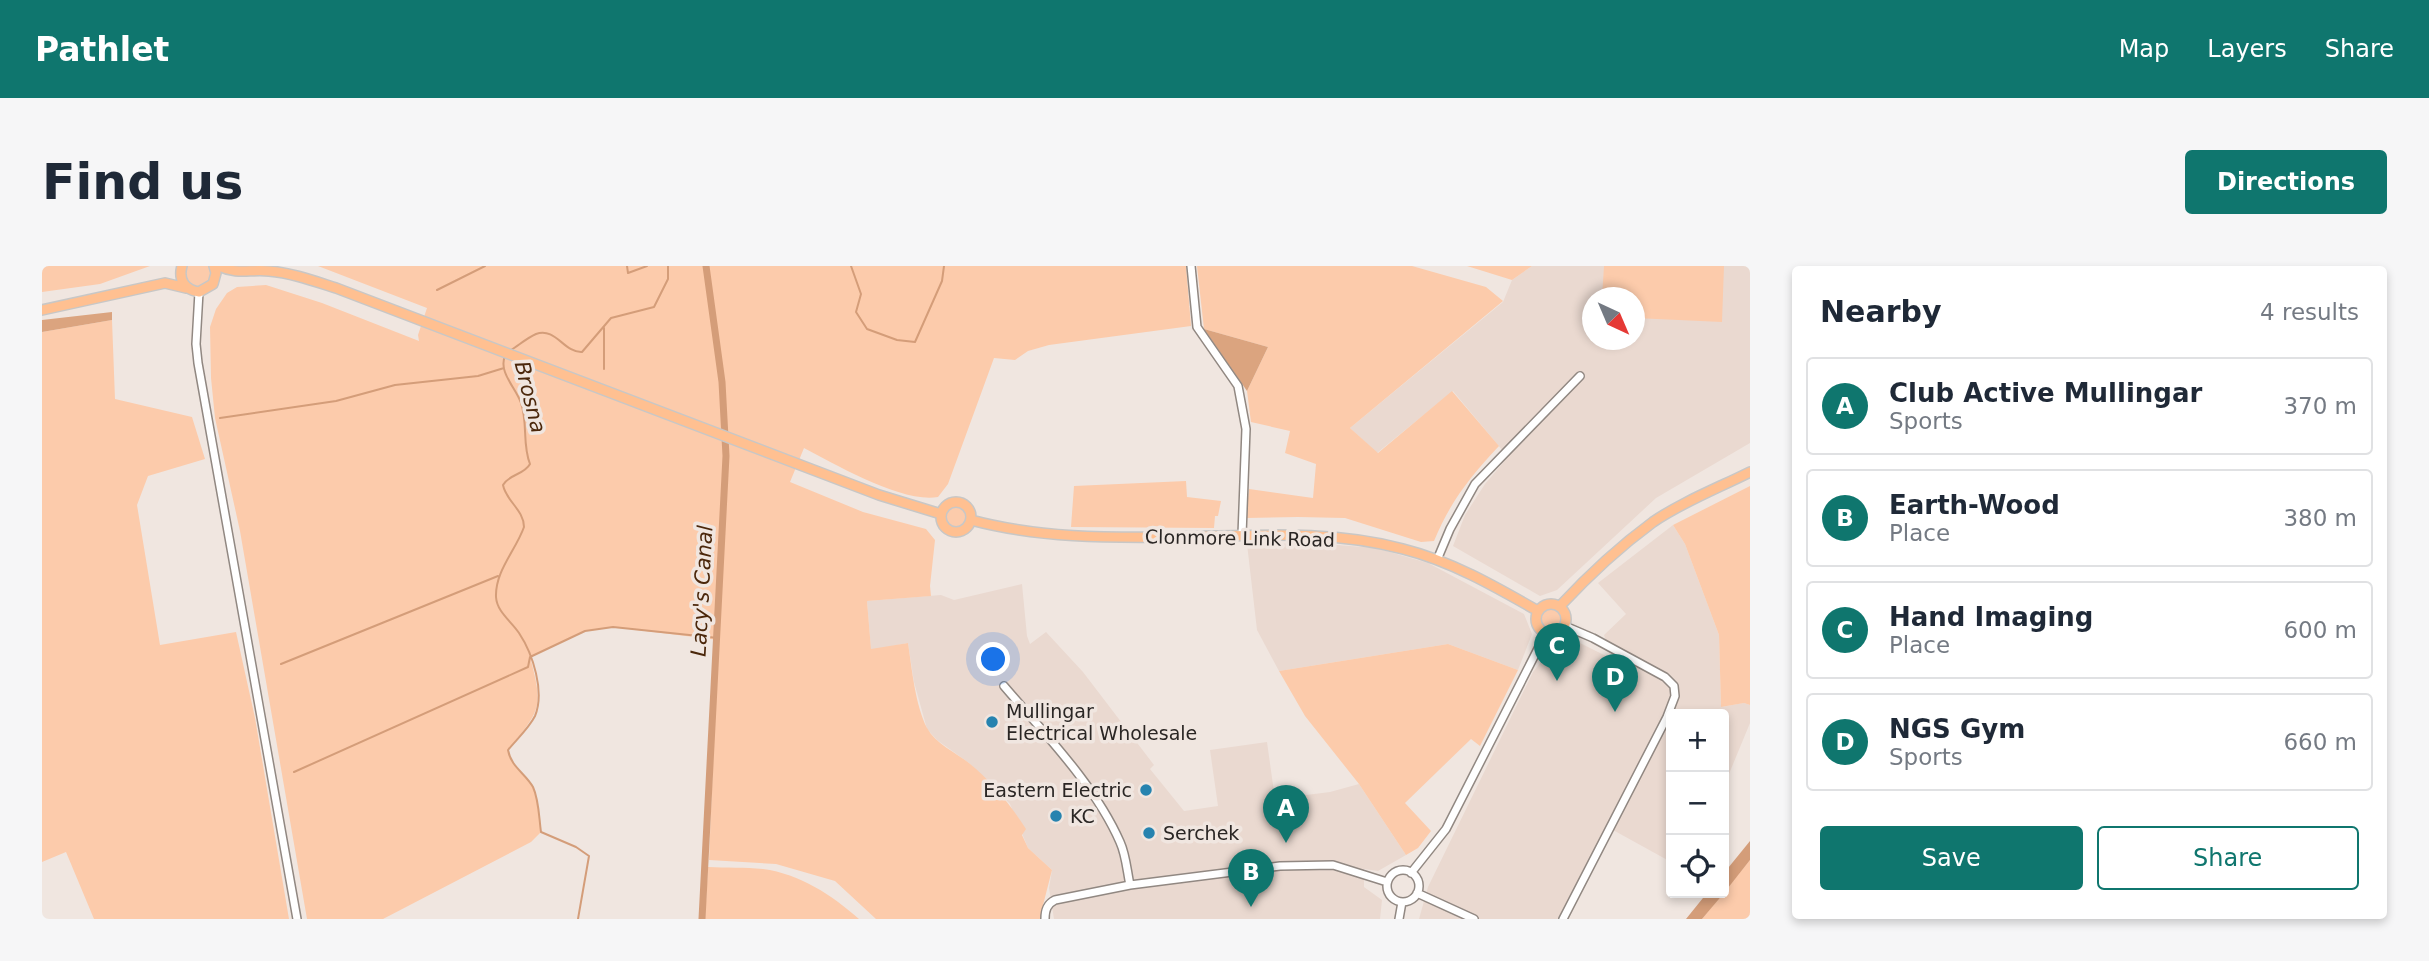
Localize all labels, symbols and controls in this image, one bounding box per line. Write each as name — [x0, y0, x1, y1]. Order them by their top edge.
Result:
text: Pathlet — [35, 30, 169, 69]
text: Map — [2119, 35, 2169, 63]
text: Layers — [2207, 35, 2287, 63]
text: Share — [2325, 35, 2394, 63]
button: Directions — [2185, 150, 2387, 214]
text: Find us — [42, 154, 243, 211]
north arrow — [1582, 287, 1645, 350]
text: Nearby — [1820, 294, 1942, 329]
text: 4 results — [2260, 299, 2359, 325]
water label: Brosna — [510, 359, 550, 435]
text: Club Active Mullingar — [1889, 378, 2202, 408]
text: A — [1836, 393, 1854, 419]
text: 370 m — [2283, 393, 2357, 419]
text: Sports — [1889, 408, 1963, 434]
text: Earth-Wood — [1889, 490, 2060, 520]
text: B — [1836, 505, 1854, 531]
text: 380 m — [2283, 505, 2357, 531]
text: Place — [1889, 520, 1950, 546]
water label: Lacy's Canal — [687, 525, 717, 657]
street label: Clonmore Link Road — [1145, 525, 1335, 551]
text: Hand Imaging — [1889, 602, 2093, 632]
text: C — [1837, 617, 1853, 643]
text: 600 m — [2283, 617, 2357, 643]
pin: C — [1534, 623, 1580, 681]
text: Place — [1889, 632, 1950, 658]
your location — [976, 642, 1010, 676]
pin: D — [1592, 654, 1638, 712]
place label: Mullingar Electrical Wholesale — [1006, 700, 1197, 744]
map controls — [1666, 709, 1729, 898]
button: + — [1666, 709, 1729, 772]
marker: Mullingar Electrical Wholesale — [984, 714, 1000, 730]
text: NGS Gym — [1889, 714, 2025, 744]
text: D — [1835, 729, 1855, 755]
text: 660 m — [2283, 729, 2357, 755]
text: Sports — [1889, 744, 1963, 770]
button: − — [1666, 772, 1729, 835]
place label: Eastern Electric — [983, 779, 1132, 801]
marker: Eastern Electric — [1138, 782, 1154, 798]
pin: A — [1263, 785, 1309, 843]
place label: KC — [1070, 805, 1095, 827]
marker: KC — [1048, 808, 1064, 824]
place label: Serchek — [1163, 822, 1239, 844]
marker: Serchek — [1141, 825, 1157, 841]
button: Save — [1820, 826, 2083, 890]
button: Share — [2097, 826, 2359, 890]
button: locate — [1666, 835, 1729, 898]
pin: B — [1228, 849, 1274, 907]

